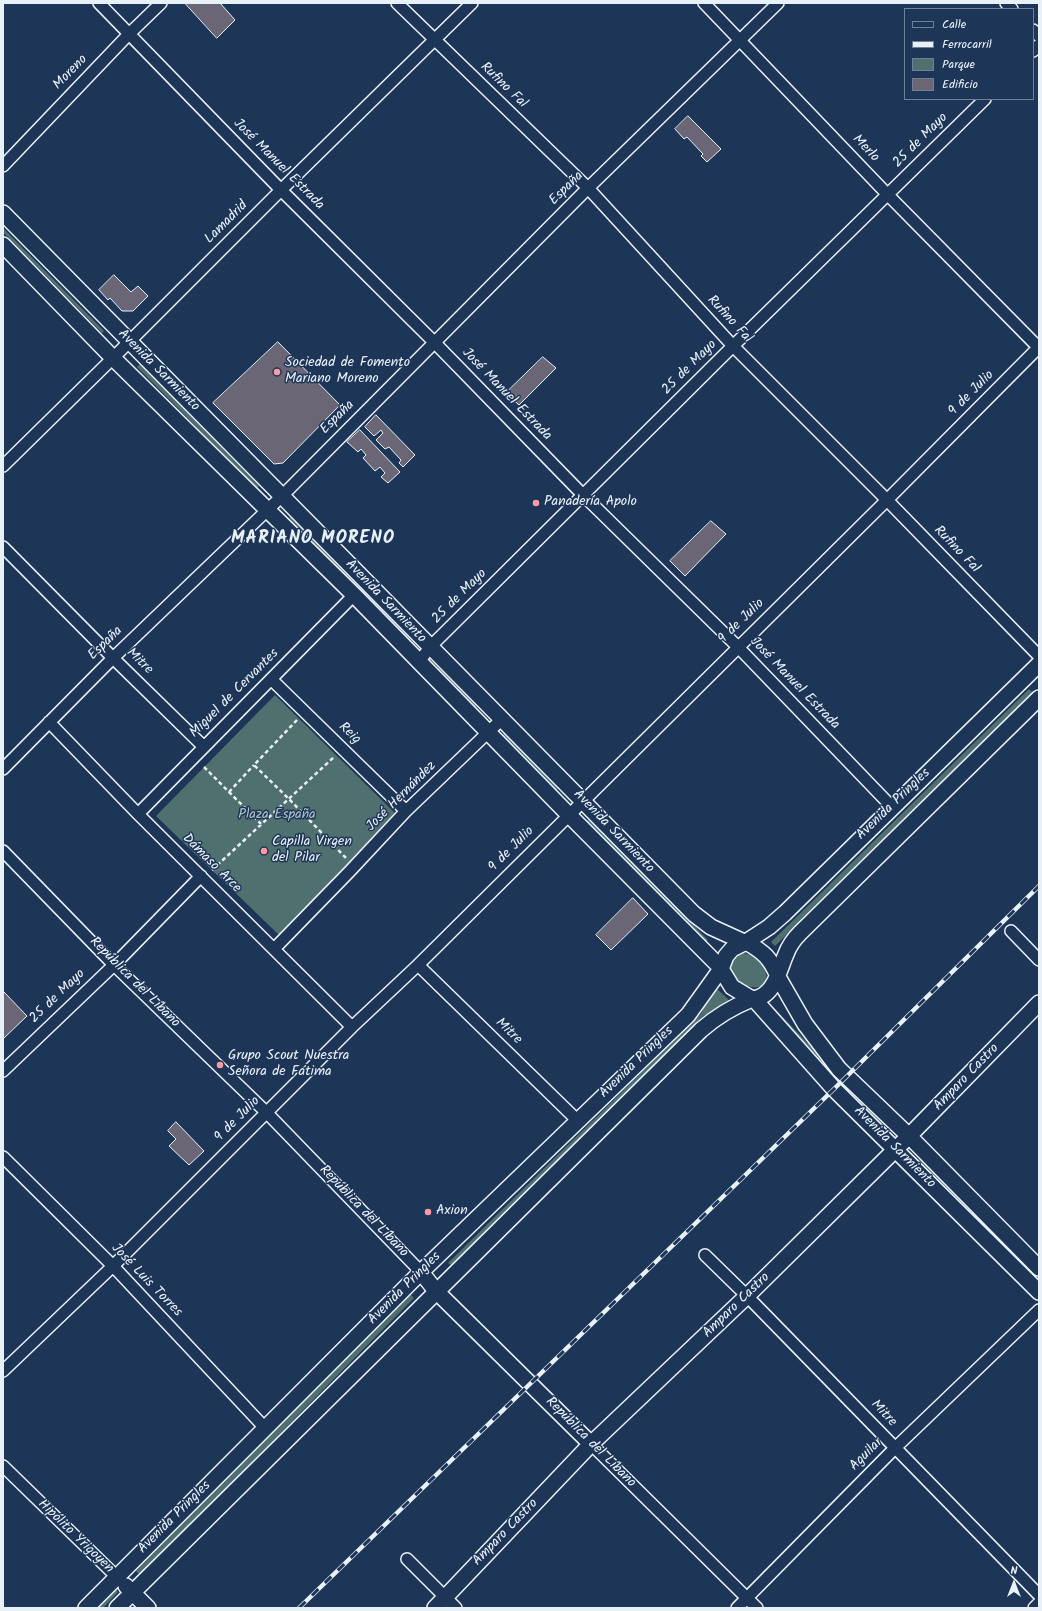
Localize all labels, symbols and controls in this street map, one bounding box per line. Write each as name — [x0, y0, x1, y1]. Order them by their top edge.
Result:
legend — [904, 8, 1034, 100]
text: Calle — [942, 15, 966, 34]
text: Ferrocarril — [942, 35, 992, 54]
street label: Moreno — [50, 52, 92, 94]
text: Parque — [942, 55, 975, 74]
street label: Rufino Fal — [476, 59, 530, 113]
text: Edificio — [942, 75, 978, 94]
street label: 25 de Mayo — [890, 110, 952, 172]
street label: José Manuel Estrada — [229, 116, 327, 214]
street label: Merlo — [848, 132, 882, 166]
street label: España — [546, 168, 588, 210]
street label: Lamadrid — [202, 198, 252, 248]
street label: Rufino Fal — [703, 293, 755, 347]
street label: Avenida Sarmiento — [113, 326, 203, 416]
street label: 25 de Mayo — [659, 337, 721, 399]
street label: José Manuel Estrada — [458, 345, 554, 445]
place label: Sociedad de Fomento Mariano Moreno — [285, 356, 410, 388]
marker: Sociedad de Fomento Mariano Moreno — [272, 367, 282, 377]
street label: 9 de Julio — [946, 368, 998, 420]
street label: España — [317, 397, 359, 439]
place label: Panadería Apolo — [544, 495, 637, 511]
marker: Panadería Apolo — [531, 498, 541, 508]
street label: Rufino Fal — [929, 523, 983, 577]
district label: MARIANO MORENO — [231, 529, 395, 551]
street label: Avenida Sarmiento — [341, 557, 429, 647]
street label: 25 de Mayo — [429, 566, 491, 628]
street label: 9 de Julio — [715, 596, 769, 648]
street label: España — [85, 624, 127, 664]
street label: José Manuel Estrada — [746, 634, 842, 734]
street label: Mitre — [122, 645, 156, 679]
street label: Miguel de Cervantes — [187, 646, 283, 742]
street label: Reig — [334, 719, 364, 749]
street label: José Hernández — [364, 759, 440, 835]
street label: Avenida Pringles — [854, 766, 934, 844]
street label: Avenida Sarmiento — [569, 787, 657, 877]
park label: Plaza España — [238, 808, 316, 824]
street label: 9 de Julio — [486, 824, 538, 876]
street label: Dámaso Arce — [178, 831, 244, 897]
place label: Capilla Virgen del Pilar — [272, 835, 352, 868]
marker: Capilla Virgen del Pilar — [259, 846, 269, 856]
street label: República del Líbano — [85, 934, 183, 1032]
street label: 25 de Mayo — [27, 966, 89, 1028]
street label: Mitre — [491, 1015, 525, 1049]
street label: Avenida Pringles — [597, 1024, 677, 1102]
street label: Amparo Castro — [931, 1041, 1003, 1115]
place label: Grupo Scout Nuestra Señora de Fátima — [228, 1049, 349, 1082]
marker: Grupo Scout Nuestra Señora de Fátima — [215, 1060, 225, 1070]
street label: 9 de Julio — [212, 1094, 264, 1146]
street label: Avenida Sarmiento — [849, 1103, 939, 1193]
street label: República del Líbano — [315, 1162, 411, 1262]
place label: Axion — [436, 1204, 468, 1220]
marker: Axion — [423, 1207, 433, 1217]
street label: José Luis Torres — [107, 1241, 185, 1321]
street label: Avenida Pringles — [365, 1249, 445, 1329]
street label: Amparo Castro — [700, 1270, 774, 1342]
street label: República del Líbano — [541, 1394, 639, 1492]
street label: Mitre — [866, 1397, 900, 1431]
street label: Aguilar — [847, 1435, 887, 1475]
street label: Avenida Pringles — [135, 1478, 215, 1558]
street label: Amparo Castro — [470, 1496, 542, 1570]
street label: Hipólito Yrigoyen — [33, 1497, 117, 1577]
text: N — [1011, 1562, 1017, 1580]
north arrow — [994, 1563, 1034, 1603]

